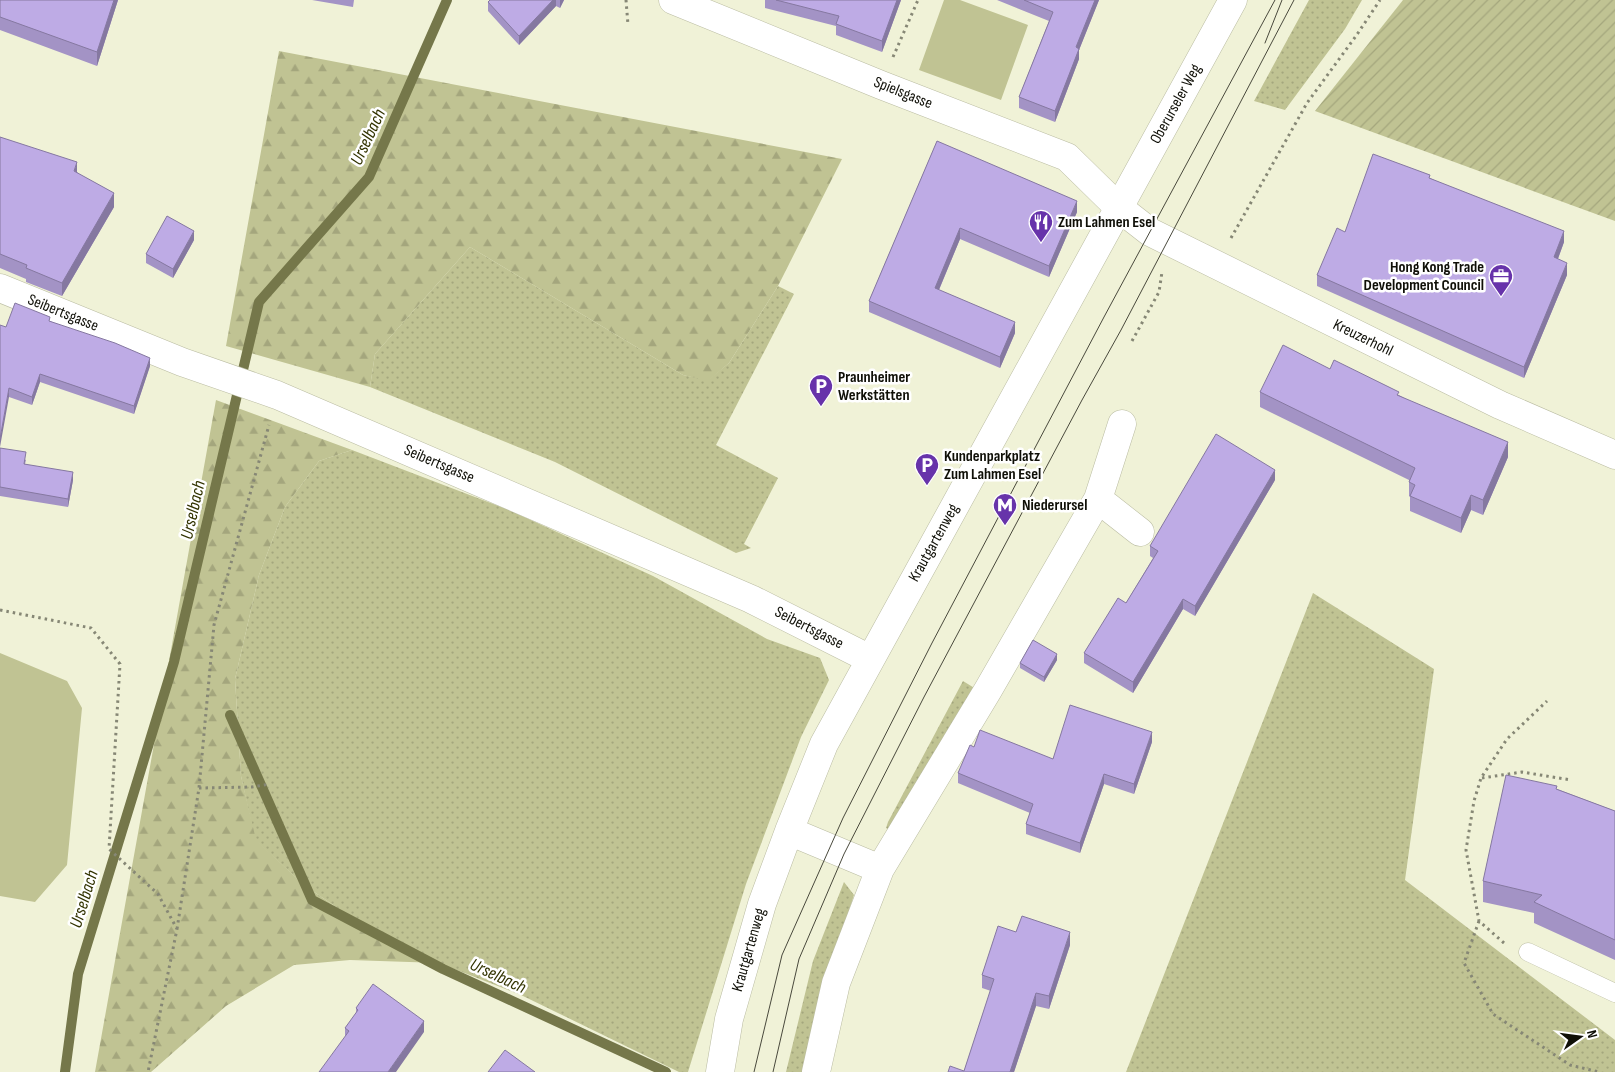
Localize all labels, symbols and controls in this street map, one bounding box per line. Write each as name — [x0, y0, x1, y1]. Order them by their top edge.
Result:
street label: Oberurseler Weg — [1146, 61, 1206, 147]
street label: Spielsgasse — [871, 73, 935, 113]
water label: Urselbach — [346, 105, 390, 168]
restaurant icon: Zum Lahmen Esel — [1028, 209, 1054, 243]
place label: Zum Lahmen Esel — [1058, 213, 1155, 232]
place label: Hong Kong Trade Development Council — [1364, 258, 1484, 295]
office icon: Hong Kong Trade Development Council — [1488, 263, 1514, 297]
street label: Seibertsgasse — [25, 290, 101, 336]
street label: Kreuzerhohl — [1330, 315, 1396, 361]
place label: Praunheimer Werkstätten — [838, 368, 910, 405]
parking icon: Praunheimer Werkstätten — [808, 373, 834, 407]
street label: Seibertsgasse — [401, 441, 477, 487]
place label: Kundenparkplatz Zum Lahmen Esel — [944, 447, 1041, 484]
parking icon: Kundenparkplatz Zum Lahmen Esel — [914, 452, 940, 486]
water label: Urselbach — [176, 478, 210, 541]
metro station icon: Niederursel — [992, 492, 1018, 526]
place label: Niederursel — [1022, 496, 1087, 515]
street label: Krautgartenweg — [905, 501, 963, 585]
street label: Seibertsgasse — [771, 603, 847, 653]
water label: Urselbach — [65, 867, 103, 931]
street label: Krautgartenweg — [728, 906, 770, 994]
water label: Urselbach — [467, 954, 530, 998]
north arrow — [1555, 1012, 1605, 1062]
text: N — [1583, 1028, 1601, 1040]

